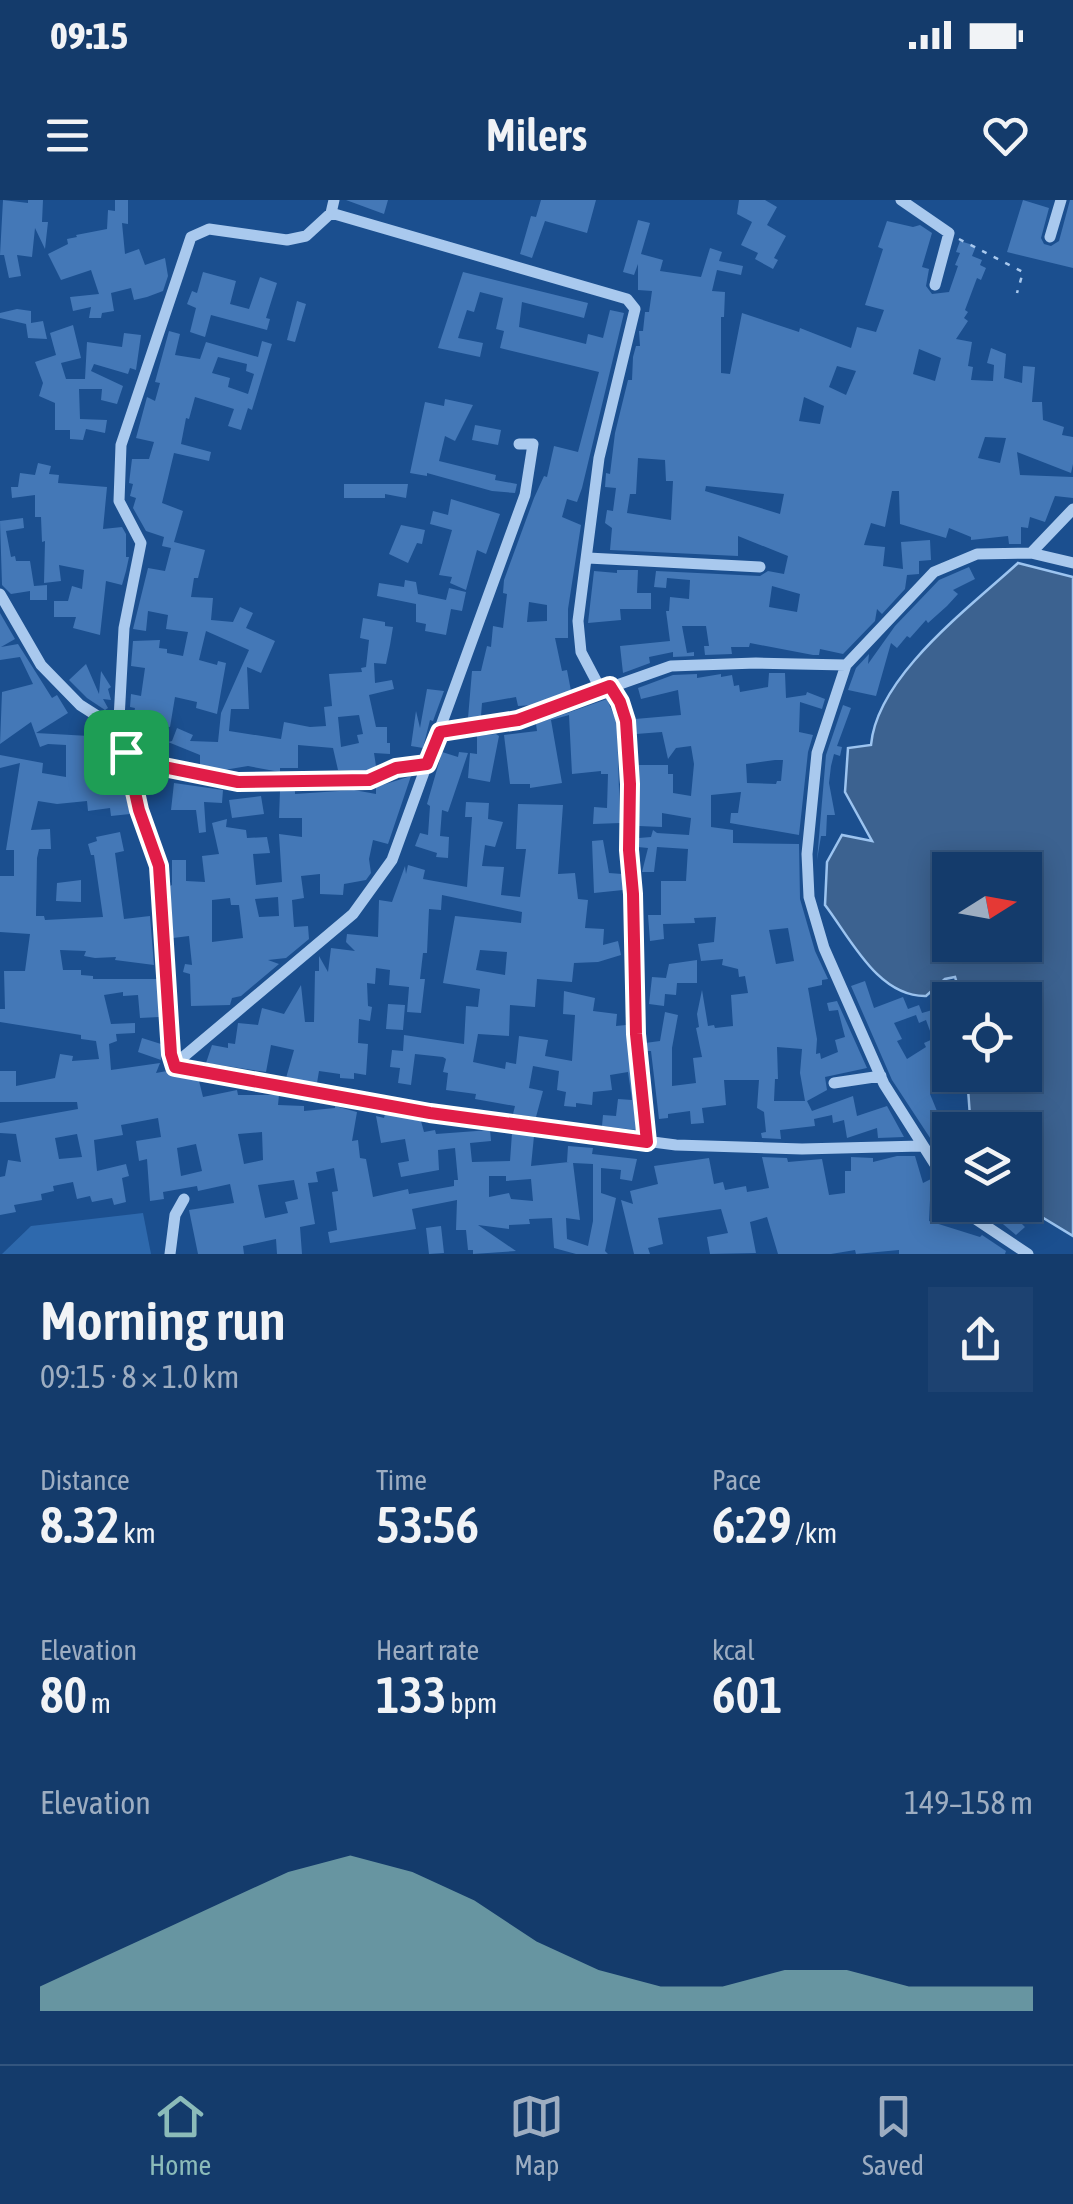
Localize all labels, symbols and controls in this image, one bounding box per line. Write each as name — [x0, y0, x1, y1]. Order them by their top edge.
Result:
text: 09:15 — [50, 14, 128, 57]
icon: menu — [40, 108, 95, 163]
icon: heart — [978, 108, 1033, 163]
text: Milers — [486, 109, 587, 161]
pin — [84, 710, 169, 795]
icon: arrive — [99, 725, 154, 780]
north arrow — [932, 852, 1042, 962]
map controls — [932, 852, 1042, 1222]
button: locate — [932, 982, 1042, 1092]
button: layers — [932, 1112, 1042, 1222]
button: share — [928, 1287, 1033, 1392]
text: Morning run — [40, 1289, 286, 1352]
text: 09:15 · 8 × 1.0 km — [40, 1358, 239, 1395]
text: Distance — [40, 1464, 130, 1496]
text: Time — [376, 1464, 427, 1496]
text: Pace — [712, 1464, 761, 1496]
text: 8.32 — [40, 1496, 119, 1554]
text: 53:56 — [376, 1496, 479, 1554]
text: 6:29 — [712, 1496, 791, 1554]
text: km — [119, 1517, 156, 1549]
text: /km — [791, 1517, 837, 1549]
text: Elevation — [40, 1634, 137, 1666]
text: Heart rate — [376, 1634, 479, 1666]
text: kcal — [712, 1634, 755, 1666]
text: 80 — [40, 1666, 87, 1724]
text: 133 — [376, 1666, 447, 1724]
text: 601 — [712, 1666, 783, 1724]
text: m — [87, 1687, 111, 1719]
text: bpm — [447, 1687, 497, 1719]
text: Elevation — [40, 1784, 151, 1821]
text: 149–158 m — [904, 1784, 1033, 1821]
tab: Home — [149, 2089, 211, 2181]
tab: Map — [509, 2089, 564, 2181]
tab: Saved — [862, 2089, 924, 2181]

